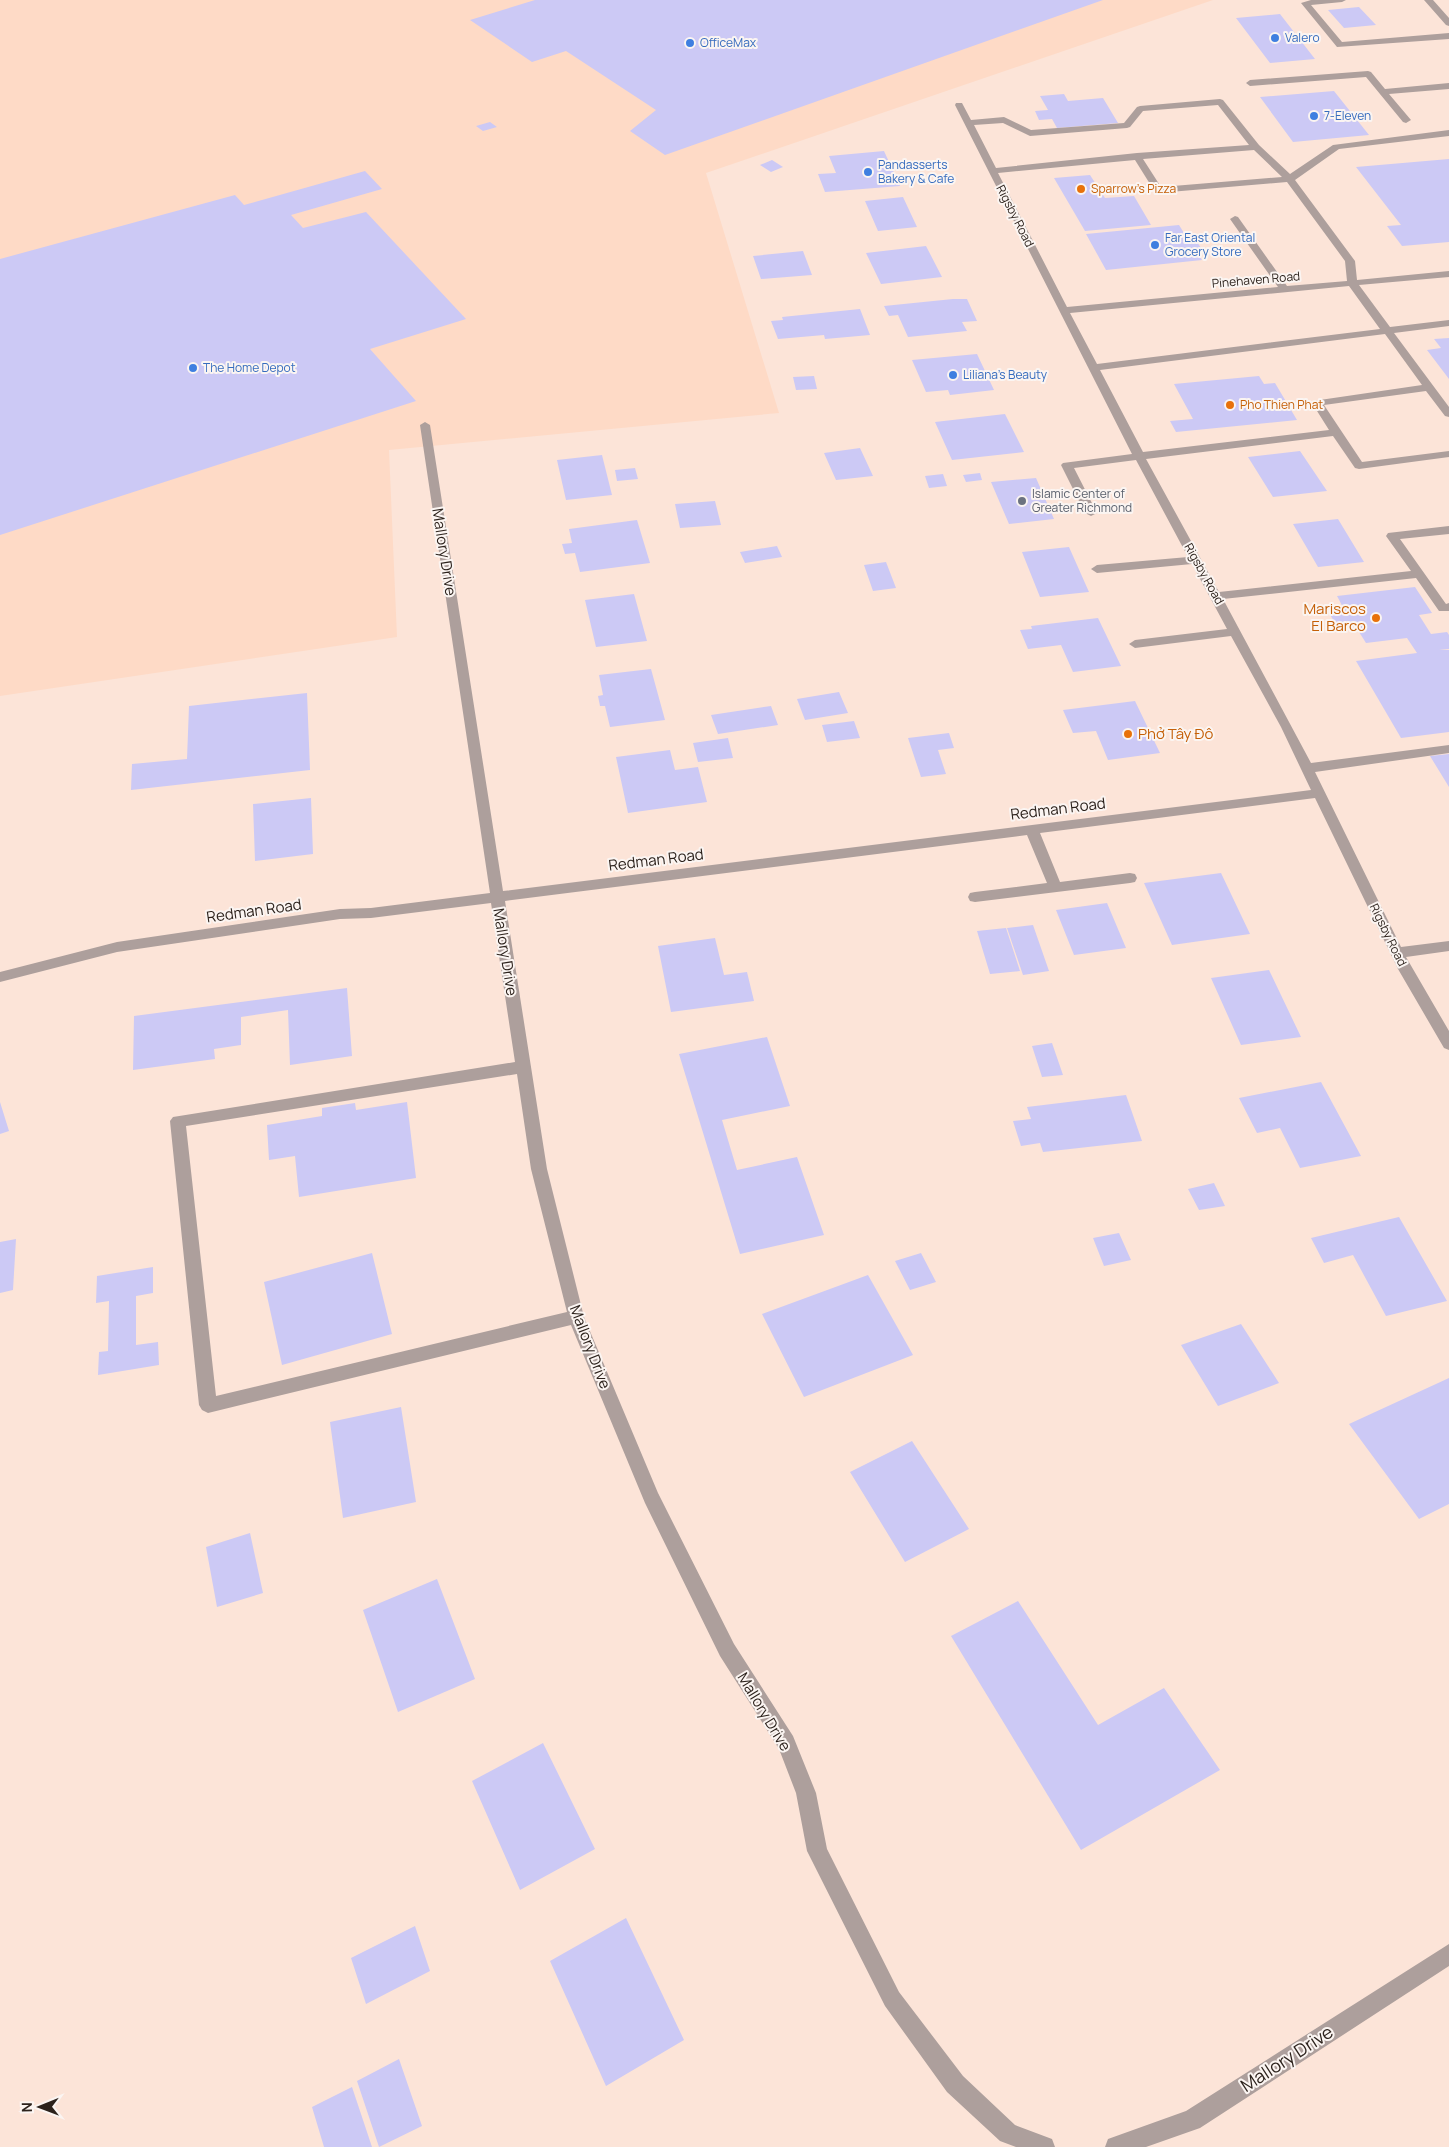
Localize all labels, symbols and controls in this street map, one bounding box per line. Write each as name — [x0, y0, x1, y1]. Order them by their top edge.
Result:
place label: Valero — [1285, 29, 1320, 46]
marker: Valero — [1269, 32, 1281, 44]
place label: OfficeMax — [700, 34, 757, 51]
marker: OfficeMax — [684, 37, 696, 49]
place label: 7-Eleven — [1324, 107, 1371, 124]
marker: 7-Eleven — [1308, 110, 1320, 122]
place label: Pandasserts Bakery & Cafe — [878, 156, 954, 187]
marker: Pandasserts Bakery & Cafe — [862, 166, 874, 178]
place label: Sparrow's Pizza — [1091, 180, 1176, 197]
street label: Rigsby Road — [992, 182, 1038, 250]
marker: Sparrow's Pizza — [1075, 183, 1087, 195]
place label: Far East Oriental Grocery Store — [1165, 229, 1255, 260]
marker: Far East Oriental Grocery Store — [1149, 239, 1161, 251]
street label: Pinehaven Road — [1211, 267, 1301, 292]
place label: The Home Depot — [203, 359, 296, 376]
marker: The Home Depot — [187, 362, 199, 374]
place label: Liliana's Beauty — [963, 366, 1048, 383]
marker: Liliana's Beauty — [947, 369, 959, 381]
place label: Pho Thien Phat — [1240, 396, 1323, 413]
marker: Pho Thien Phat — [1224, 399, 1236, 411]
place label: Islamic Center of Greater Richmond — [1032, 485, 1132, 516]
marker: Islamic Center of Greater Richmond — [1016, 495, 1028, 507]
street label: Mallory Drive — [427, 507, 462, 597]
street label: Rigsby Road — [1181, 540, 1228, 607]
place label: Mariscos El Barco — [1304, 598, 1366, 636]
marker: Mariscos El Barco — [1370, 612, 1382, 624]
place label: Phở Tây Đô — [1138, 723, 1214, 744]
marker: Phở Tây Đô — [1122, 728, 1134, 740]
street label: Redman Road — [1009, 792, 1107, 825]
street label: Redman Road — [607, 843, 705, 876]
street label: Redman Road — [205, 893, 303, 928]
street label: Rigsby Road — [1366, 901, 1411, 969]
street label: Mallory Drive — [488, 907, 523, 997]
street label: Mallory Drive — [565, 1302, 616, 1392]
street label: Mallory Drive — [733, 1669, 796, 1755]
street label: Mallory Drive — [1236, 2019, 1337, 2097]
north arrow — [15, 2082, 65, 2132]
text: N — [17, 2102, 36, 2112]

